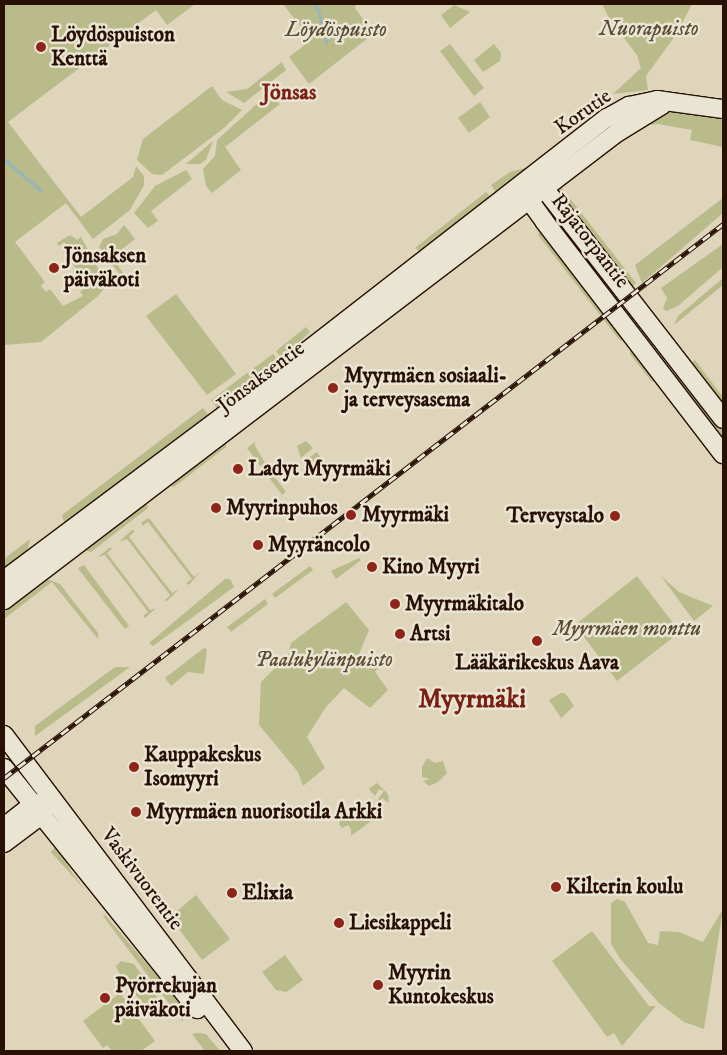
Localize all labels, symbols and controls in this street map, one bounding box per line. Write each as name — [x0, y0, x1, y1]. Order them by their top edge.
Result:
park label: Nuorapuisto — [599, 16, 699, 42]
park label: Löydöspuisto — [285, 17, 387, 43]
place label: Löydöspuiston Kenttä — [51, 22, 175, 72]
marker: Löydöspuiston Kenttä — [35, 41, 47, 53]
district label: Jönsas — [262, 80, 316, 106]
street label: Korutie — [550, 83, 616, 141]
street label: Rajatorpantie — [545, 189, 635, 293]
place label: Jönsaksen päiväkoti — [64, 243, 146, 293]
marker: Jönsaksen päiväkoti — [48, 262, 60, 274]
street label: Jönsaksentie — [212, 336, 310, 418]
place label: Myyrmäen sosiaali- ja terveysasema — [344, 363, 507, 413]
marker: Myyrmäen sosiaali- ja terveysasema — [326, 381, 340, 395]
place label: Ladyt Myyrmäki — [248, 456, 391, 482]
marker: Ladyt Myyrmäki — [232, 463, 244, 475]
place label: Myyrinpuhos — [226, 495, 338, 521]
marker: Myyrinpuhos — [210, 502, 222, 514]
place label: Myyrmäki — [362, 502, 449, 528]
place label: Terveystalo — [506, 503, 604, 529]
marker: Myyrmäki — [344, 508, 358, 522]
marker: Terveystalo — [608, 509, 622, 523]
place label: Myyräncolo — [268, 532, 370, 558]
marker: Myyräncolo — [252, 539, 264, 551]
place label: Kino Myyri — [382, 554, 480, 580]
marker: Kino Myyri — [366, 561, 378, 573]
place label: Myyrmäkitalo — [405, 591, 524, 617]
marker: Myyrmäkitalo — [389, 598, 401, 610]
park label: Myyrmäen monttu — [553, 616, 701, 642]
place label: Artsi — [410, 621, 450, 647]
marker: Artsi — [394, 628, 406, 640]
marker: Lääkärikeskus Aava — [530, 634, 544, 648]
park label: Paalukylänpuisto — [255, 647, 393, 673]
place label: Lääkärikeskus Aava — [455, 650, 619, 676]
district label: Myyrmäki — [418, 684, 526, 716]
place label: Kauppakeskus Isomyyri — [144, 742, 261, 792]
marker: Kauppakeskus Isomyyri — [128, 761, 140, 773]
place label: Myyrmäen nuorisotila Arkki — [146, 799, 382, 825]
marker: Myyrmäen nuorisotila Arkki — [130, 806, 142, 818]
street label: Vaskivuorentie — [95, 823, 189, 935]
place label: Kilterin koulu — [566, 874, 683, 900]
place label: Elixia — [242, 880, 293, 906]
marker: Kilterin koulu — [550, 881, 562, 893]
marker: Elixia — [226, 887, 238, 899]
place label: Liesikappeli — [349, 910, 451, 936]
marker: Liesikappeli — [333, 917, 345, 929]
place label: Myyrin Kuntokeskus — [388, 960, 494, 1010]
place label: Pyörrekujan päiväkoti — [115, 973, 217, 1023]
marker: Myyrin Kuntokeskus — [372, 979, 384, 991]
marker: Pyörrekujan päiväkoti — [99, 992, 111, 1004]

